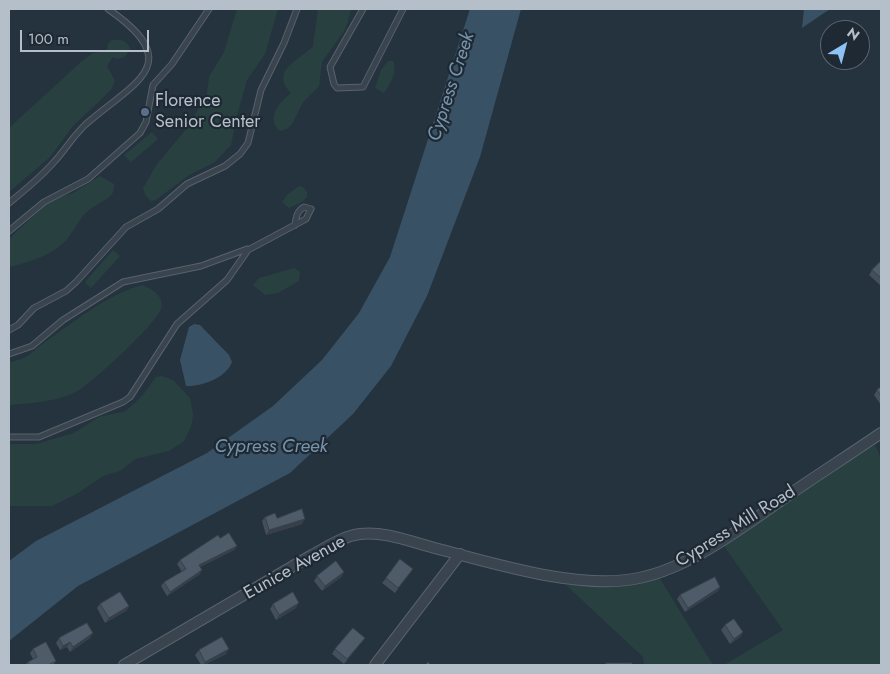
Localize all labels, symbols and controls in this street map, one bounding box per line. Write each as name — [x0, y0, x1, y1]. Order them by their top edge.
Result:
scale bar — [22, 20, 151, 52]
north arrow — [820, 20, 870, 70]
text: N — [843, 22, 864, 45]
text: 100 m — [28, 28, 69, 50]
water label: Cypress Creek — [424, 30, 480, 144]
place label: Florence Senior Center — [155, 91, 260, 134]
marker: Florence Senior Center — [139, 106, 151, 118]
water label: Cypress Creek — [214, 436, 328, 458]
street label: Cypress Mill Road — [672, 481, 800, 573]
street label: Eunice Avenue — [240, 531, 350, 605]

